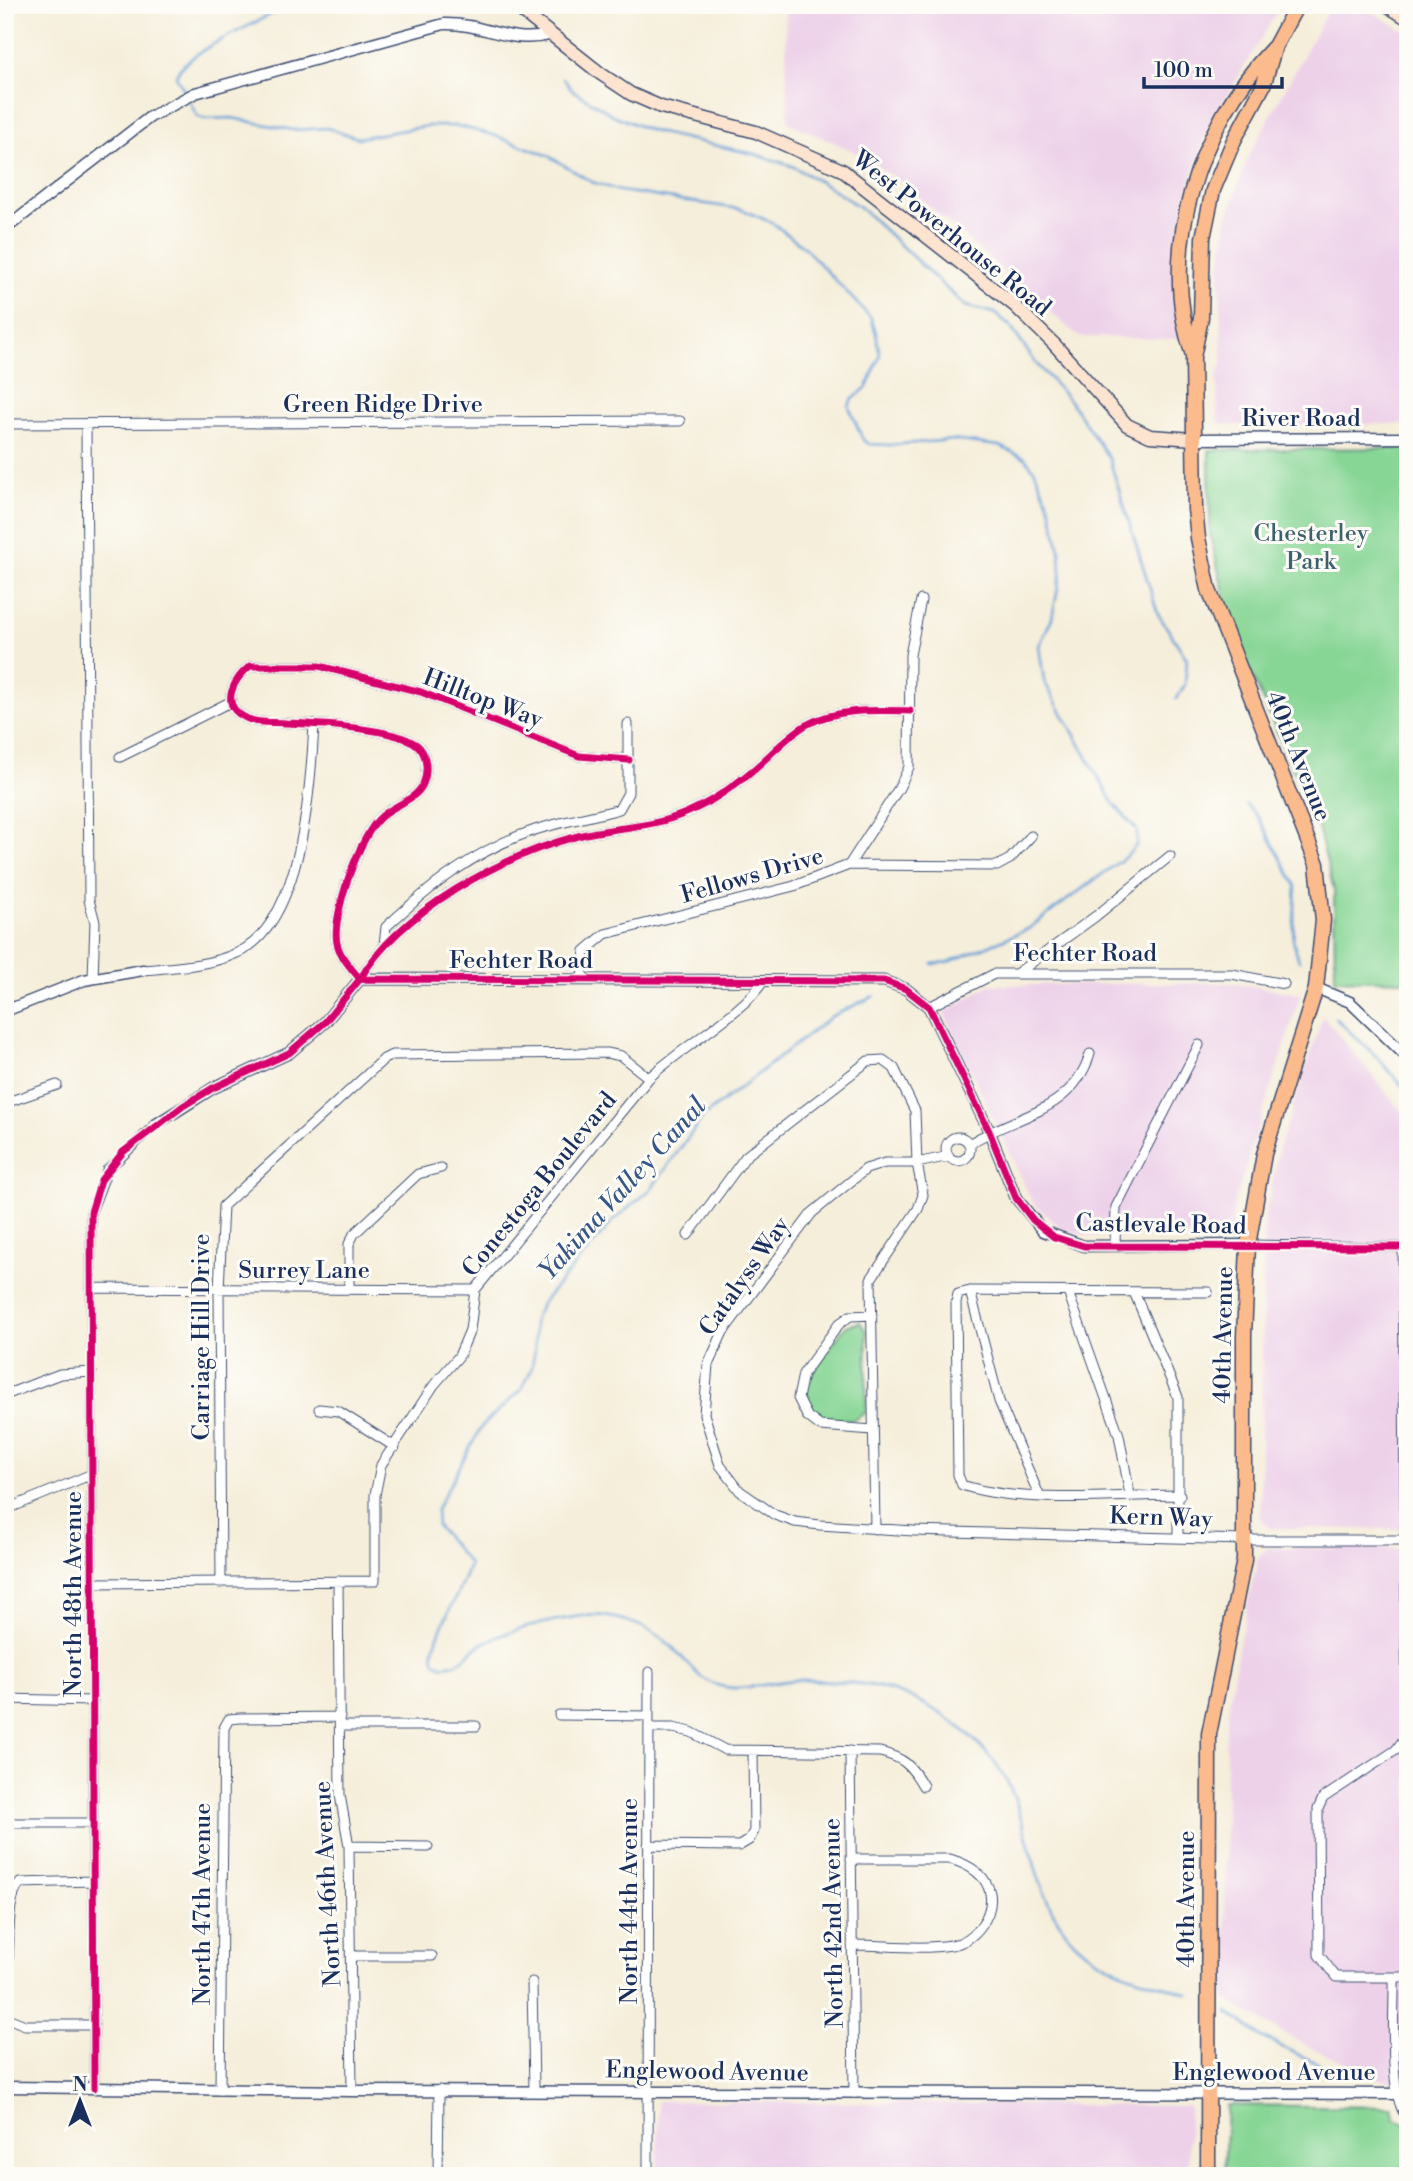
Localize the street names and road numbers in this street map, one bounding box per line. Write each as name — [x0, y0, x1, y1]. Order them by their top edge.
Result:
street label: West Powerhouse Road — [845, 144, 1057, 324]
street label: Green Ridge Drive — [283, 390, 483, 420]
street label: River Road — [1241, 404, 1361, 434]
street label: Hilltop Way — [419, 662, 547, 736]
street label: 40th Avenue — [1258, 687, 1338, 826]
street label: Fellows Drive — [677, 841, 827, 911]
street label: Fechter Road — [1013, 939, 1157, 969]
street label: Fechter Road — [449, 946, 593, 976]
street label: Conestoga Boulevard — [456, 1086, 624, 1283]
street label: Castlevale Road — [1075, 1209, 1247, 1241]
street label: Catalyss Way — [693, 1211, 797, 1342]
street label: Carriage Hill Drive — [187, 1234, 217, 1441]
street label: Surrey Lane — [238, 1256, 370, 1286]
street label: 40th Avenue — [1208, 1266, 1240, 1404]
street label: North 48th Avenue — [59, 1491, 89, 1697]
street label: Kern Way — [1109, 1501, 1213, 1535]
street label: North 46th Avenue — [308, 1780, 348, 1988]
street label: North 44th Avenue — [615, 1798, 645, 2004]
street label: North 47th Avenue — [188, 1803, 218, 2005]
street label: North 42nd Avenue — [817, 1818, 851, 2028]
street label: 40th Avenue — [1172, 1830, 1202, 1968]
street label: Englewood Avenue — [605, 2055, 809, 2089]
street label: Englewood Avenue — [1172, 2058, 1376, 2088]

